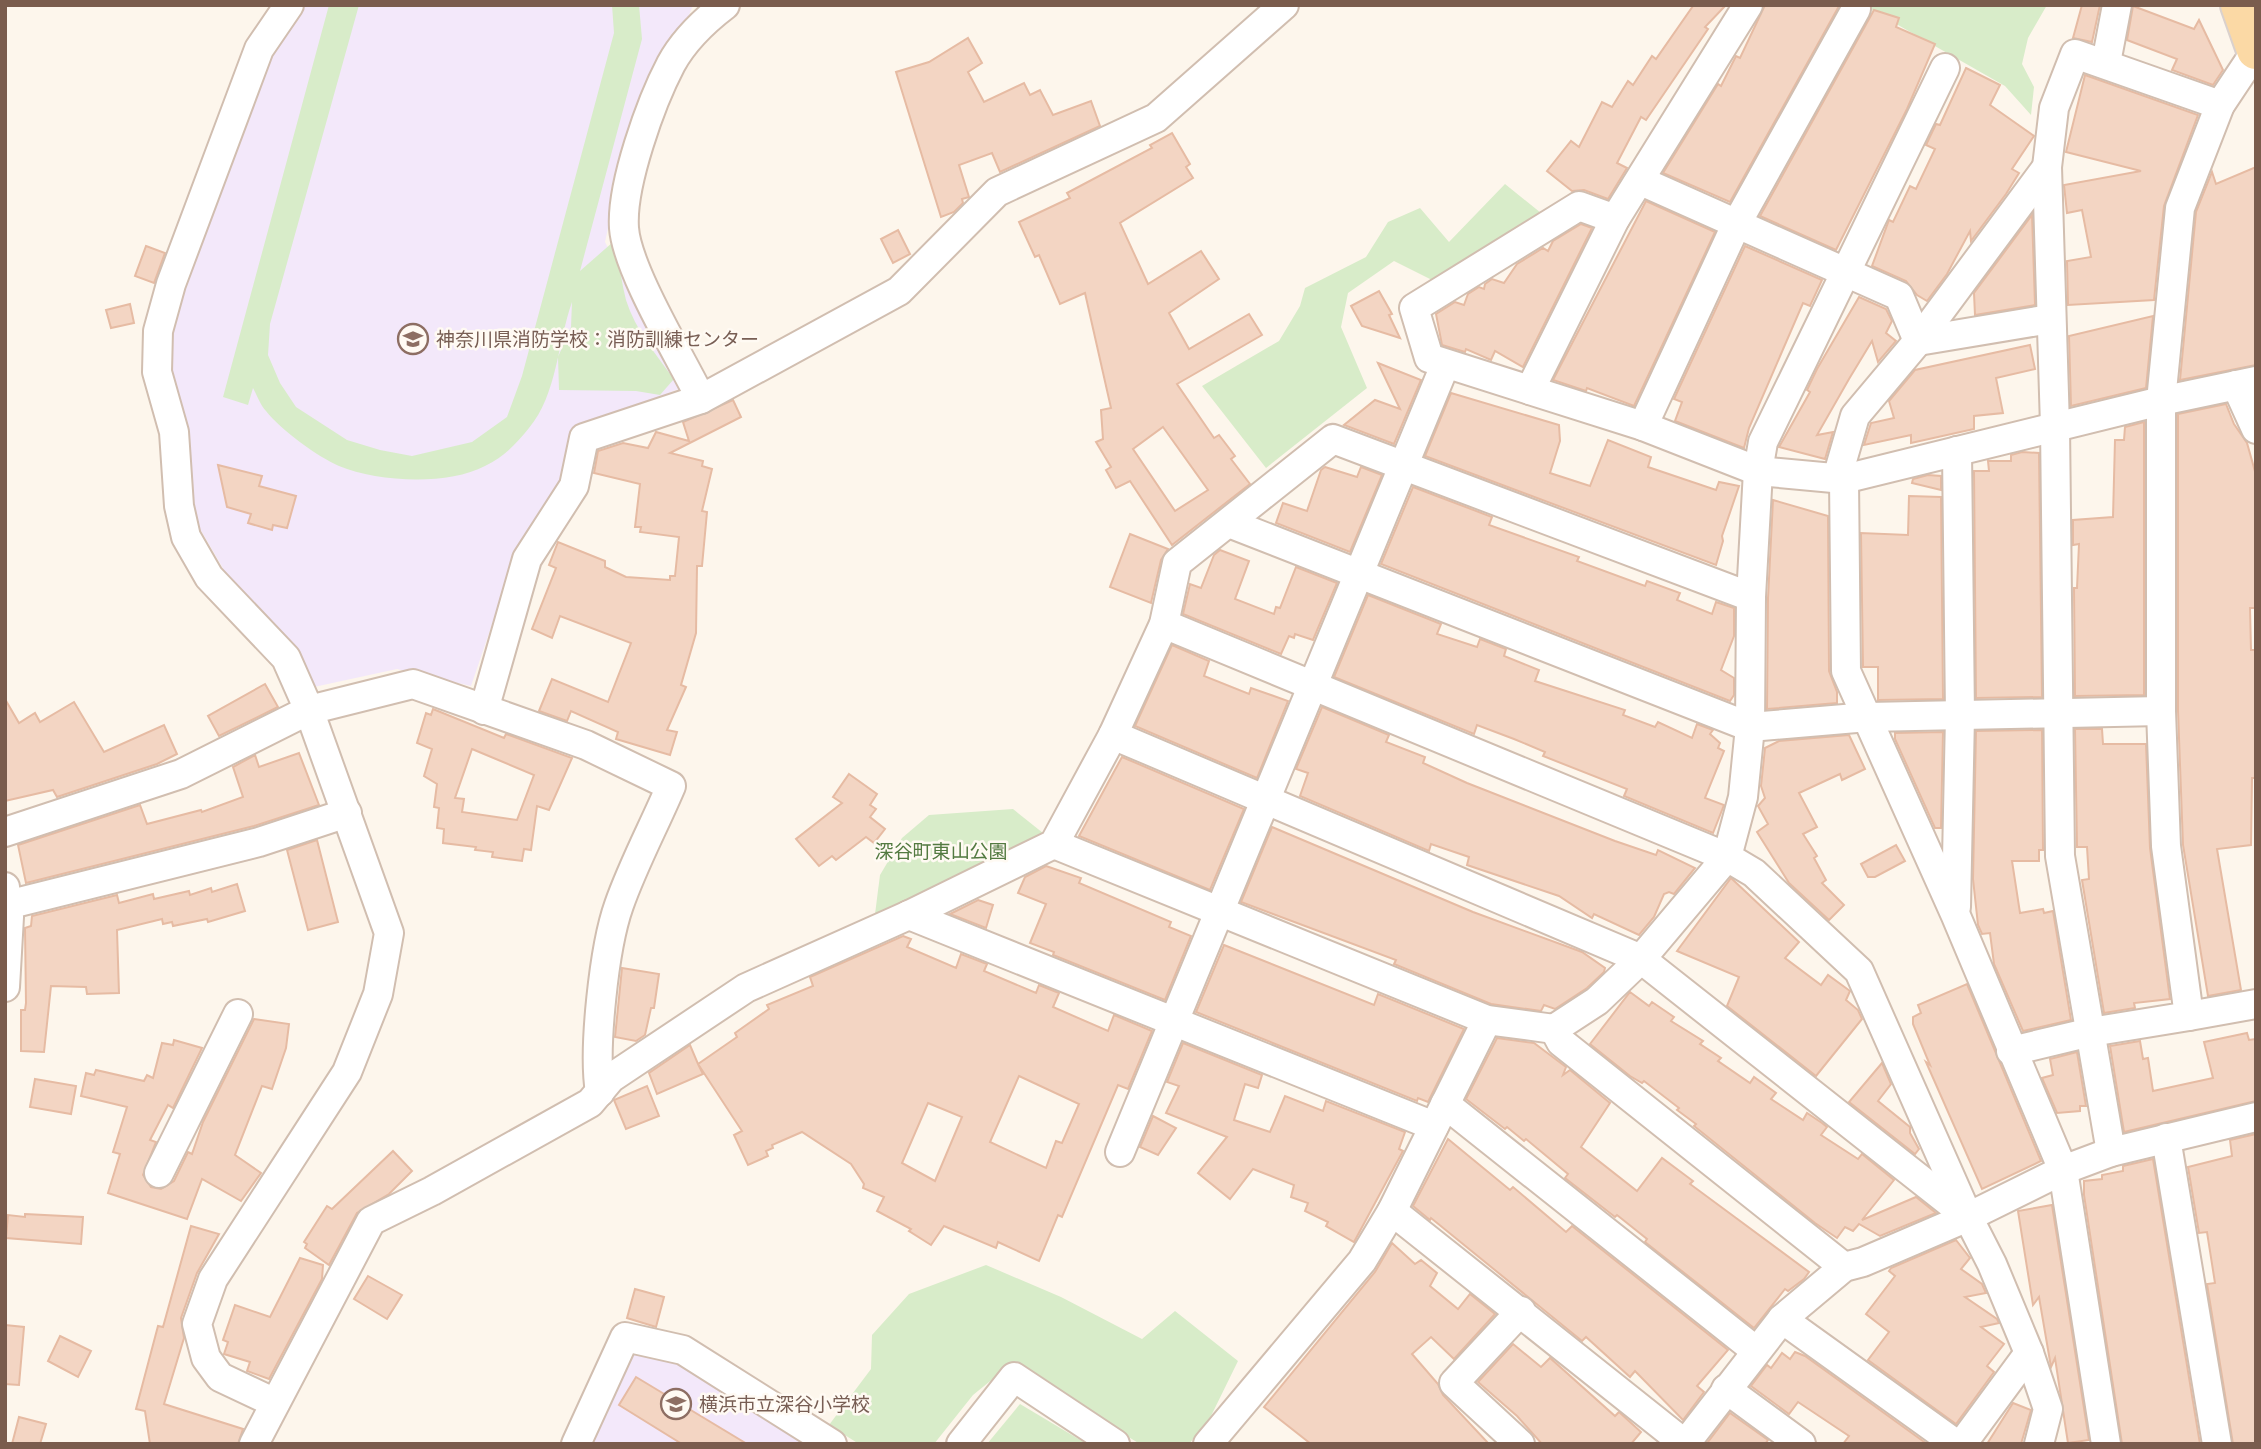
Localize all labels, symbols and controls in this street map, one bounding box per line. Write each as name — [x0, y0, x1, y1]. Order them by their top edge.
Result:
school or university icon: 神奈川県消防学校：消防訓練センター — [396, 322, 430, 356]
place label: 神奈川県消防学校：消防訓練センター — [436, 327, 759, 351]
park label: 深谷町東山公園 — [874, 839, 1008, 863]
school or university icon: 横浜市立深谷小学校 — [659, 1387, 693, 1421]
place label: 横浜市立深谷小学校 — [699, 1392, 870, 1416]

